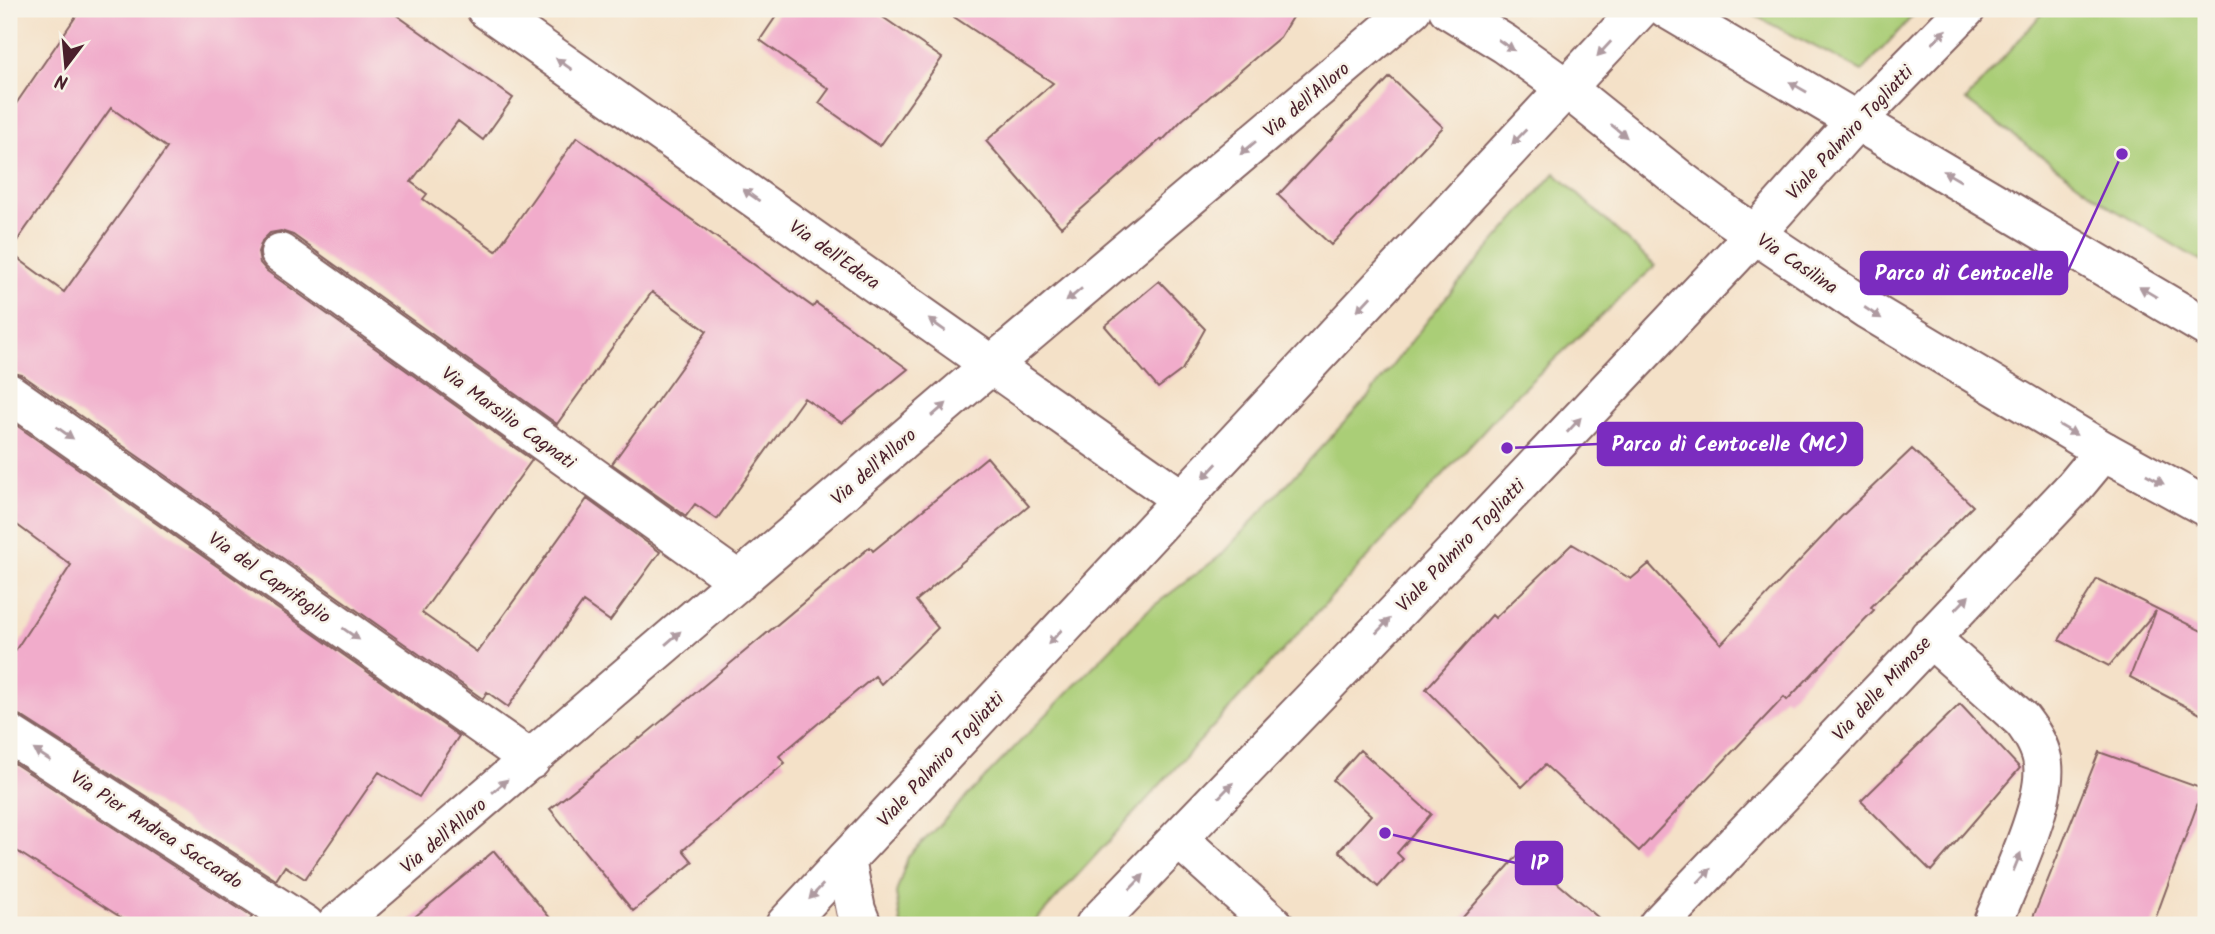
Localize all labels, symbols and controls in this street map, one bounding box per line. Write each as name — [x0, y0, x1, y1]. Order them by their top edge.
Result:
one-way arrow — [1930, 28, 1947, 45]
north arrow — [32, 32, 102, 102]
one-way arrow — [1496, 39, 1516, 52]
one-way arrow — [1596, 40, 1612, 57]
street label: Via dell'Alloro — [1257, 55, 1357, 146]
one-way arrow — [555, 57, 573, 71]
street label: Viale Palmiro Togliatti — [1780, 58, 1922, 208]
text: N — [52, 64, 72, 96]
one-way arrow — [1788, 80, 1807, 93]
one-way arrow — [1611, 123, 1628, 138]
one-way arrow — [1512, 128, 1528, 145]
one-way arrow — [1239, 140, 1257, 156]
one-way arrow — [1942, 170, 1961, 182]
one-way arrow — [742, 188, 760, 202]
street label: Via dell'Edera — [782, 213, 886, 298]
street label: Via Casilina — [1750, 226, 1844, 303]
callout: Parco di Centocelle — [1861, 252, 2067, 294]
text: Parco di Centocelle — [1875, 258, 2053, 291]
one-way arrow — [2138, 285, 2157, 298]
one-way arrow — [1066, 287, 1083, 302]
one-way arrow — [1357, 295, 1373, 312]
one-way arrow — [1863, 307, 1883, 320]
one-way arrow — [928, 318, 946, 332]
street label: Via Marsilio Cagnati — [434, 360, 582, 479]
one-way arrow — [930, 403, 947, 418]
one-way arrow — [1565, 417, 1582, 434]
street label: Via dell'Alloro — [825, 422, 924, 513]
callout: Parco di Centocelle (MC) — [1598, 423, 1862, 465]
one-way arrow — [2059, 424, 2078, 436]
one-way arrow — [56, 425, 74, 439]
text: Parco di Centocelle (MC) — [1612, 429, 1848, 462]
one-way arrow — [1202, 462, 1218, 480]
street label: Viale Palmiro Togliatti — [1390, 472, 1534, 620]
one-way arrow — [2146, 473, 2165, 485]
street label: Via del Caprifoglio — [201, 525, 337, 632]
one-way arrow — [1953, 595, 1970, 612]
one-way arrow — [1375, 618, 1391, 635]
one-way arrow — [342, 627, 360, 641]
one-way arrow — [1047, 628, 1063, 645]
street label: Via delle Mimose — [1826, 630, 1940, 749]
one-way arrow — [665, 631, 682, 646]
street label: Viale Palmiro Togliatti — [871, 685, 1013, 835]
one-way arrow — [33, 748, 51, 762]
street label: Via Pier Andrea Saccardo — [64, 764, 248, 898]
one-way arrow — [492, 779, 509, 794]
one-way arrow — [1217, 782, 1233, 799]
street label: Via dell'Alloro — [394, 791, 494, 882]
callout: IP — [1516, 842, 1562, 884]
text: IP — [1530, 848, 1549, 881]
one-way arrow — [2012, 851, 2023, 872]
one-way arrow — [1696, 868, 1712, 885]
one-way arrow — [1128, 874, 1145, 891]
one-way arrow — [808, 883, 824, 900]

